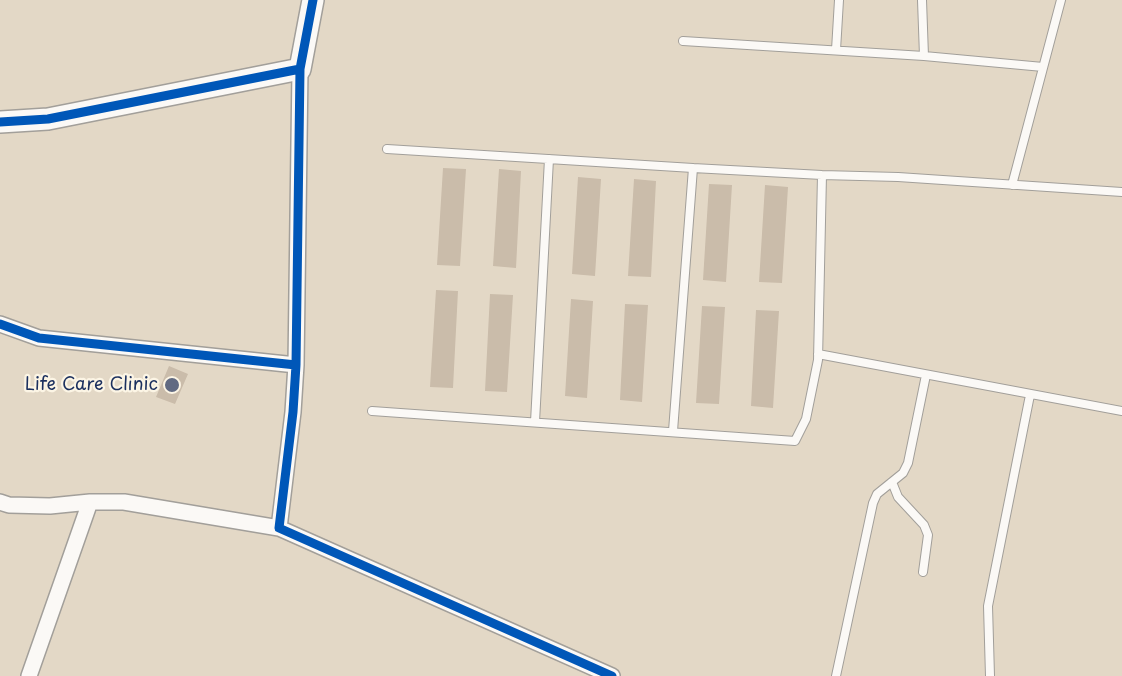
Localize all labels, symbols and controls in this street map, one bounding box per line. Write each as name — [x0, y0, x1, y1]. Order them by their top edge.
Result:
place label: Life Care Clinic — [25, 374, 158, 396]
marker: Life Care Clinic — [163, 376, 181, 394]

